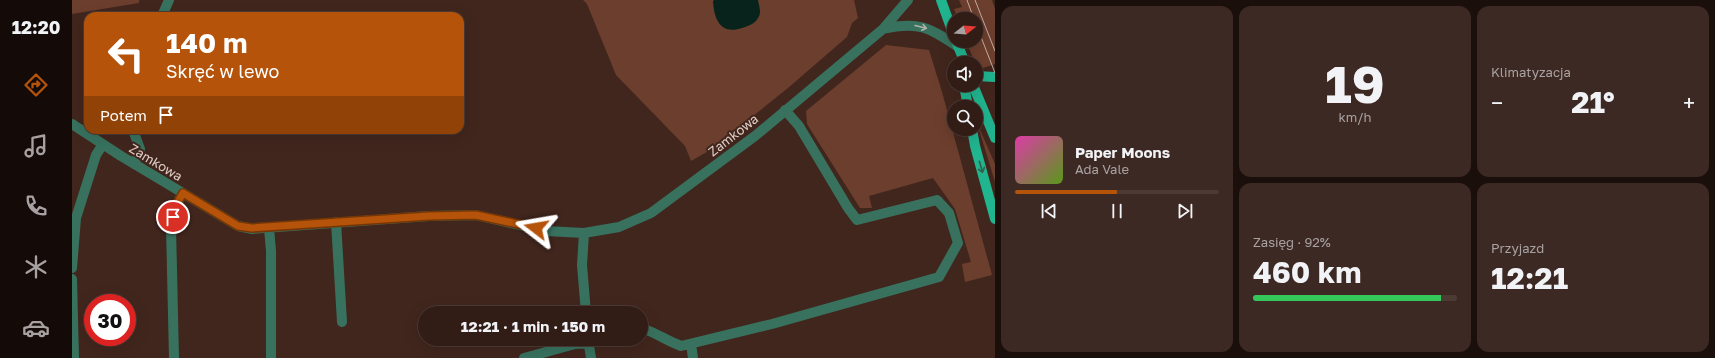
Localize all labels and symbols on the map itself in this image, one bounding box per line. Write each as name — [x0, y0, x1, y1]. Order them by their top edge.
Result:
north arrow — [947, 12, 983, 48]
one-way arrow — [914, 24, 927, 31]
street label: Zamkowa — [705, 111, 761, 159]
street label: Zamkowa — [127, 140, 185, 184]
one-way arrow — [977, 160, 985, 173]
pin — [156, 200, 190, 234]
position arrow — [515, 207, 557, 249]
speed limit sign: 30 — [84, 294, 136, 346]

